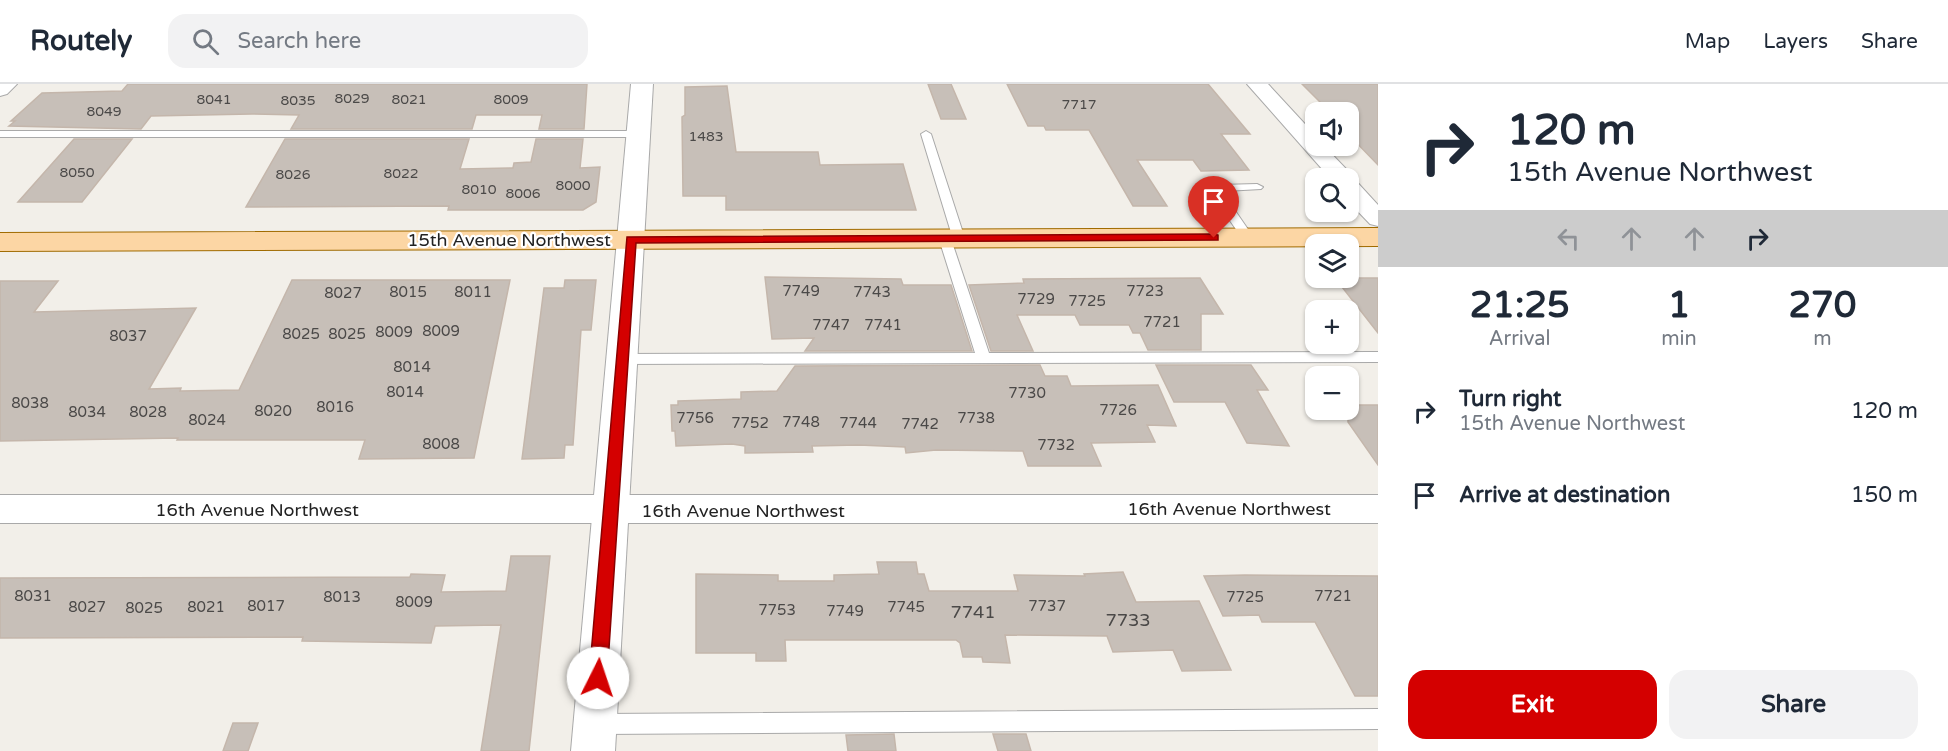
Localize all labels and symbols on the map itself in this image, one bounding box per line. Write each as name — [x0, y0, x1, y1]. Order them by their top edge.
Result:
house number: 8029 — [334, 90, 370, 107]
house number: 8041 — [196, 91, 232, 108]
house number: 8021 — [391, 91, 427, 108]
house number: 8009 — [493, 91, 529, 108]
house number: 8035 — [280, 92, 316, 109]
house number: 7717 — [1061, 96, 1097, 113]
house number: 8049 — [86, 103, 122, 120]
house number: 1483 — [688, 128, 724, 145]
house number: 8050 — [59, 164, 95, 181]
house number: 8022 — [383, 165, 419, 182]
house number: 8026 — [275, 166, 311, 183]
pin — [1188, 176, 1239, 238]
house number: 8000 — [555, 177, 591, 194]
house number: 8010 — [461, 181, 497, 198]
house number: 8006 — [505, 185, 541, 202]
street label: 15th Avenue Northwest — [407, 229, 611, 251]
house number: 7749 — [782, 282, 820, 300]
house number: 7723 — [1126, 282, 1164, 300]
house number: 8015 — [389, 283, 427, 301]
house number: 8011 — [454, 283, 492, 301]
house number: 7743 — [853, 283, 891, 301]
house number: 8027 — [324, 284, 362, 302]
house number: 7729 — [1017, 290, 1055, 308]
house number: 7725 — [1068, 292, 1106, 310]
house number: 7721 — [1143, 313, 1181, 331]
house number: 7747 — [812, 316, 850, 334]
house number: 7741 — [864, 316, 902, 334]
house number: 8009 — [422, 322, 460, 340]
house number: 8009 — [375, 323, 413, 341]
house number: 8025 — [282, 325, 320, 343]
house number: 8025 — [328, 325, 366, 343]
house number: 8037 — [109, 327, 147, 345]
house number: 8014 — [393, 358, 431, 376]
house number: 8014 — [386, 383, 424, 401]
house number: 7730 — [1008, 384, 1046, 402]
house number: 8038 — [11, 394, 49, 412]
house number: 8016 — [316, 398, 354, 416]
house number: 7726 — [1099, 401, 1137, 419]
house number: 8020 — [254, 402, 292, 420]
house number: 8034 — [68, 403, 106, 421]
house number: 8028 — [129, 403, 167, 421]
house number: 7756 — [676, 409, 714, 427]
house number: 7738 — [957, 409, 995, 427]
house number: 8024 — [188, 411, 226, 429]
house number: 7748 — [782, 413, 820, 431]
house number: 7752 — [731, 414, 769, 432]
house number: 7744 — [839, 414, 877, 432]
house number: 7742 — [901, 415, 939, 433]
house number: 8008 — [422, 435, 460, 453]
house number: 7732 — [1037, 436, 1075, 454]
street label: 16th Avenue Northwest — [1127, 498, 1331, 520]
street label: 16th Avenue Northwest — [155, 499, 359, 521]
street label: 16th Avenue Northwest — [641, 500, 845, 522]
house number: 8031 — [14, 587, 52, 605]
house number: 7721 — [1314, 587, 1352, 605]
house number: 8013 — [323, 588, 361, 606]
house number: 7725 — [1226, 588, 1264, 606]
house number: 8009 — [395, 593, 433, 611]
house number: 8017 — [247, 597, 285, 615]
house number: 7737 — [1028, 597, 1066, 615]
house number: 8027 — [68, 598, 106, 616]
house number: 8021 — [187, 598, 225, 616]
house number: 7745 — [887, 598, 925, 616]
house number: 8025 — [125, 599, 163, 617]
house number: 7753 — [758, 601, 796, 619]
house number: 7741 — [950, 601, 996, 623]
house number: 7749 — [826, 602, 864, 620]
house number: 7733 — [1105, 609, 1151, 631]
position arrow — [566, 646, 630, 710]

